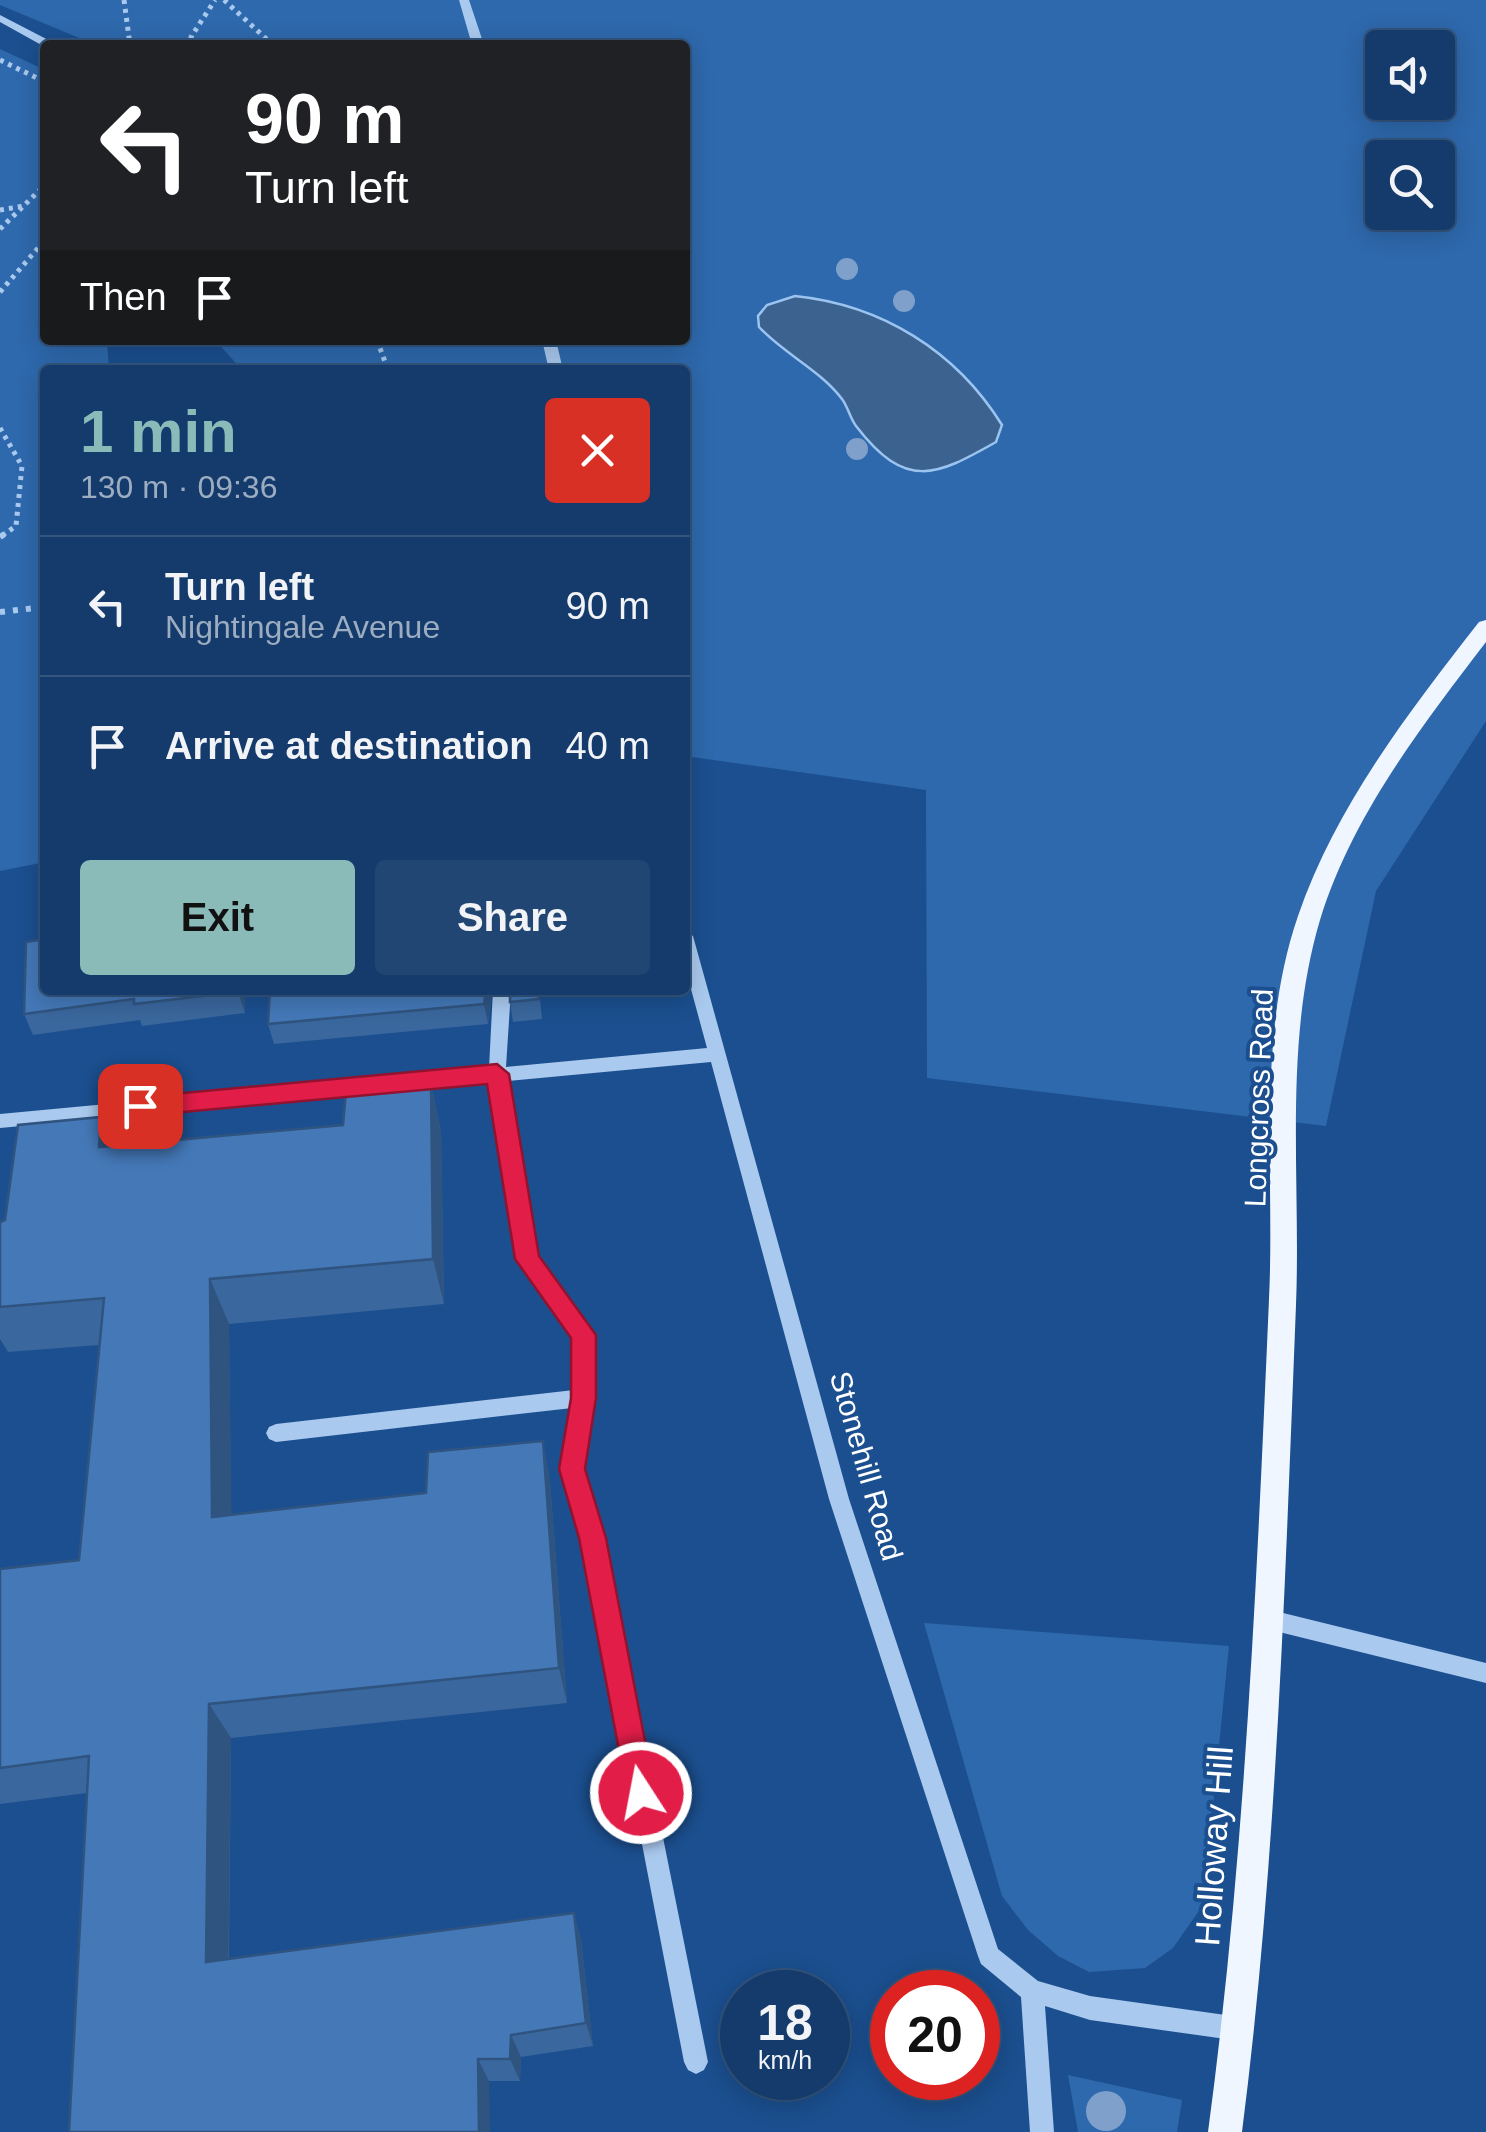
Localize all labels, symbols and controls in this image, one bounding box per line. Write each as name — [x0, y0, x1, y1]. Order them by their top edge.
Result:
map controls — [1365, 30, 1455, 230]
button: sound — [1365, 30, 1455, 120]
icon: left — [80, 80, 210, 210]
text: 90 m — [245, 80, 405, 158]
button: search — [1365, 140, 1455, 230]
text: Turn left — [245, 162, 408, 213]
icon: arrive — [187, 270, 242, 325]
text: Then — [80, 276, 167, 318]
text: 1 min — [80, 398, 237, 465]
button: close — [545, 398, 650, 503]
text: 130 m · 09:36 — [80, 469, 277, 505]
text: Turn left — [165, 566, 314, 608]
icon: left — [80, 579, 135, 634]
text: 90 m — [566, 585, 650, 627]
text: Nightingale Avenue — [165, 609, 440, 645]
icon: arrive — [80, 719, 135, 774]
text: Arrive at destination — [165, 725, 532, 767]
text: 40 m — [566, 725, 650, 767]
button: Exit — [80, 860, 355, 975]
button: Share — [375, 860, 650, 975]
street label: Longcross Road — [1238, 988, 1279, 1208]
pin — [98, 1064, 183, 1149]
icon: arrive — [113, 1079, 168, 1134]
street label: Stonehill Road — [824, 1368, 909, 1564]
position arrow — [589, 1741, 693, 1845]
street label: Holloway Hill — [1187, 1745, 1240, 1947]
speed limit sign: 20 — [870, 1970, 1000, 2100]
text: 18 — [757, 1995, 813, 2051]
text: km/h — [758, 2046, 812, 2074]

